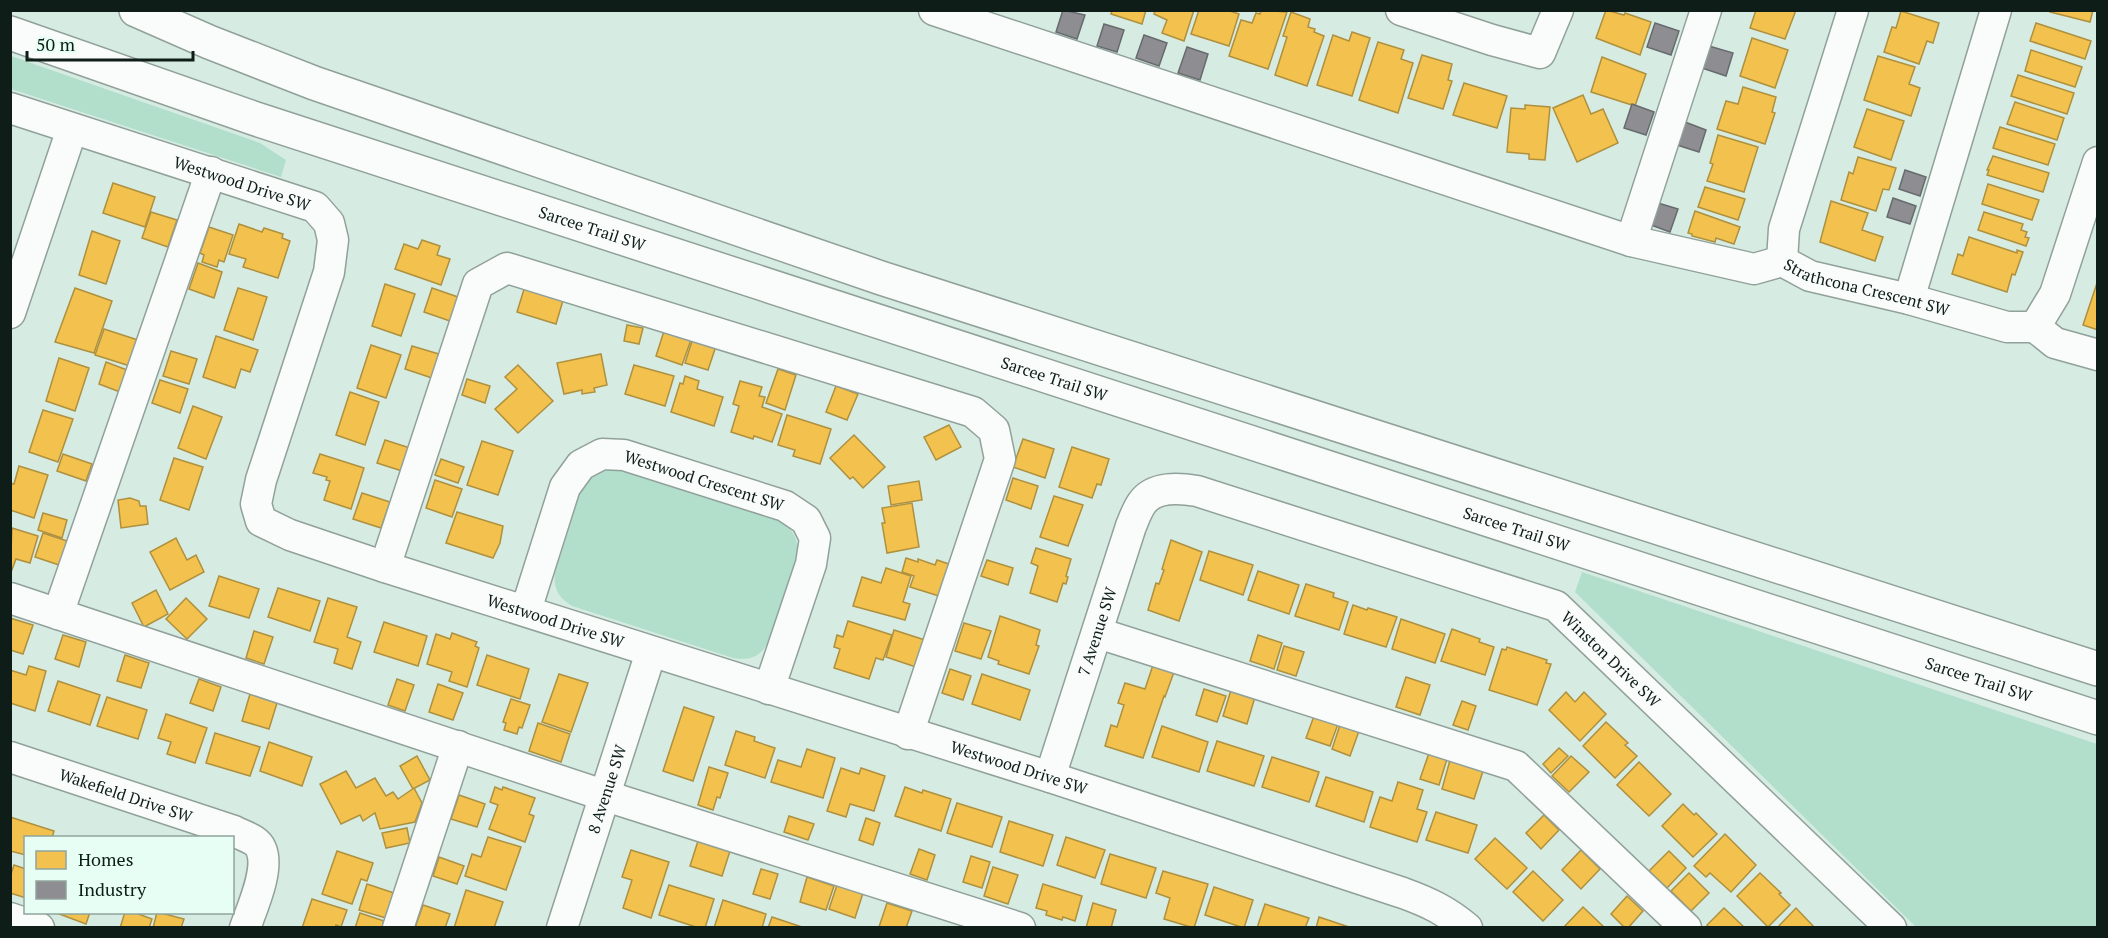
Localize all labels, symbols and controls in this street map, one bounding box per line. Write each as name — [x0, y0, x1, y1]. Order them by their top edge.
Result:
scale bar — [27, 24, 194, 62]
text: 50 m — [36, 32, 76, 56]
street label: Westwood Drive SW — [171, 151, 313, 216]
street label: Sarcee Trail SW — [536, 201, 648, 256]
street label: Strathcona Crescent SW — [1780, 253, 1952, 321]
street label: Sarcee Trail SW — [998, 351, 1110, 406]
street label: Westwood Crescent SW — [621, 445, 787, 516]
street label: Sarcee Trail SW — [1460, 501, 1573, 556]
street label: 7 Avenue SW — [1072, 584, 1122, 679]
street label: Westwood Drive SW — [484, 589, 627, 653]
street label: Winston Drive SW — [1557, 606, 1666, 712]
street label: Sarcee Trail SW — [1923, 652, 2035, 707]
street label: Westwood Drive SW — [948, 735, 1090, 800]
street label: 8 Avenue SW — [582, 742, 631, 836]
street label: Wakefield Drive SW — [56, 763, 195, 828]
legend — [24, 836, 234, 914]
text: Homes — [78, 847, 133, 871]
text: Industry — [78, 877, 147, 901]

